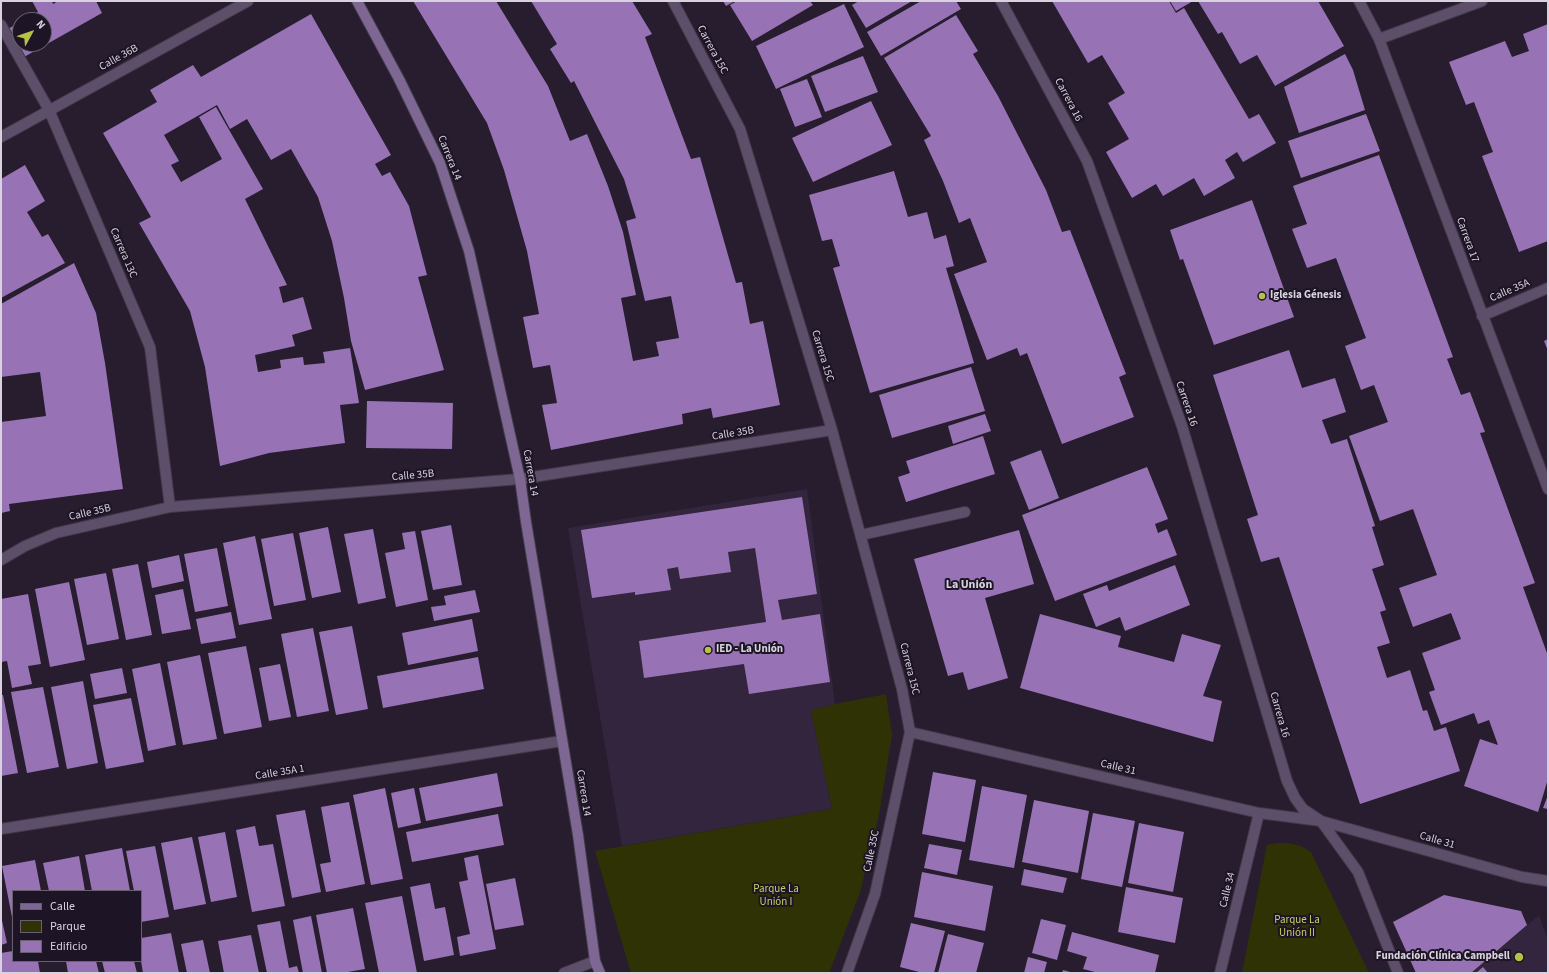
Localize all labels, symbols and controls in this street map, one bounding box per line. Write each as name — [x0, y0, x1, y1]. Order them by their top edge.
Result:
north arrow — [12, 12, 52, 52]
text: N — [33, 17, 49, 32]
street label: Carrera 15C — [694, 23, 730, 77]
street label: Calle 36B — [97, 42, 141, 74]
street label: Carrera 16 — [1051, 76, 1085, 124]
street label: Carrera 14 — [434, 134, 464, 182]
street label: Carrera 17 — [1453, 216, 1481, 264]
street label: Carrera 13C — [107, 226, 139, 280]
street label: Calle 35A — [1488, 277, 1532, 305]
place label: Iglesia Génesis — [1270, 289, 1341, 303]
marker: Iglesia Génesis — [1257, 291, 1267, 301]
street label: Carrera 15C — [808, 329, 836, 383]
street label: Carrera 16 — [1172, 380, 1200, 428]
street label: Calle 35B — [711, 424, 755, 444]
street label: Carrera 14 — [519, 449, 541, 497]
street label: Calle 35B — [391, 468, 435, 484]
street label: Calle 35B — [68, 502, 112, 524]
district label: La Unión — [946, 578, 992, 592]
street label: Carrera 15C — [896, 642, 922, 696]
place label: IED - La Unión — [716, 643, 783, 657]
marker: IED - La Unión — [703, 645, 713, 655]
street label: Carrera 16 — [1266, 691, 1292, 739]
street label: Calle 31 — [1099, 758, 1137, 778]
street label: Calle 35A 1 — [254, 763, 306, 783]
street label: Carrera 14 — [573, 769, 593, 817]
street label: Calle 35C — [861, 829, 883, 873]
street label: Calle 31 — [1418, 830, 1456, 852]
street label: Calle 34 — [1217, 871, 1239, 909]
park label: Parque La Unión I — [753, 883, 799, 909]
legend — [12, 890, 142, 962]
text: Calle — [50, 898, 75, 915]
park label: Parque La Unión II — [1274, 914, 1320, 940]
text: Parque — [50, 918, 86, 935]
text: Edificio — [50, 938, 87, 955]
place label: Fundación Clínica Campbell — [1376, 950, 1510, 964]
marker: Fundación Clínica Campbell — [1513, 951, 1525, 963]

